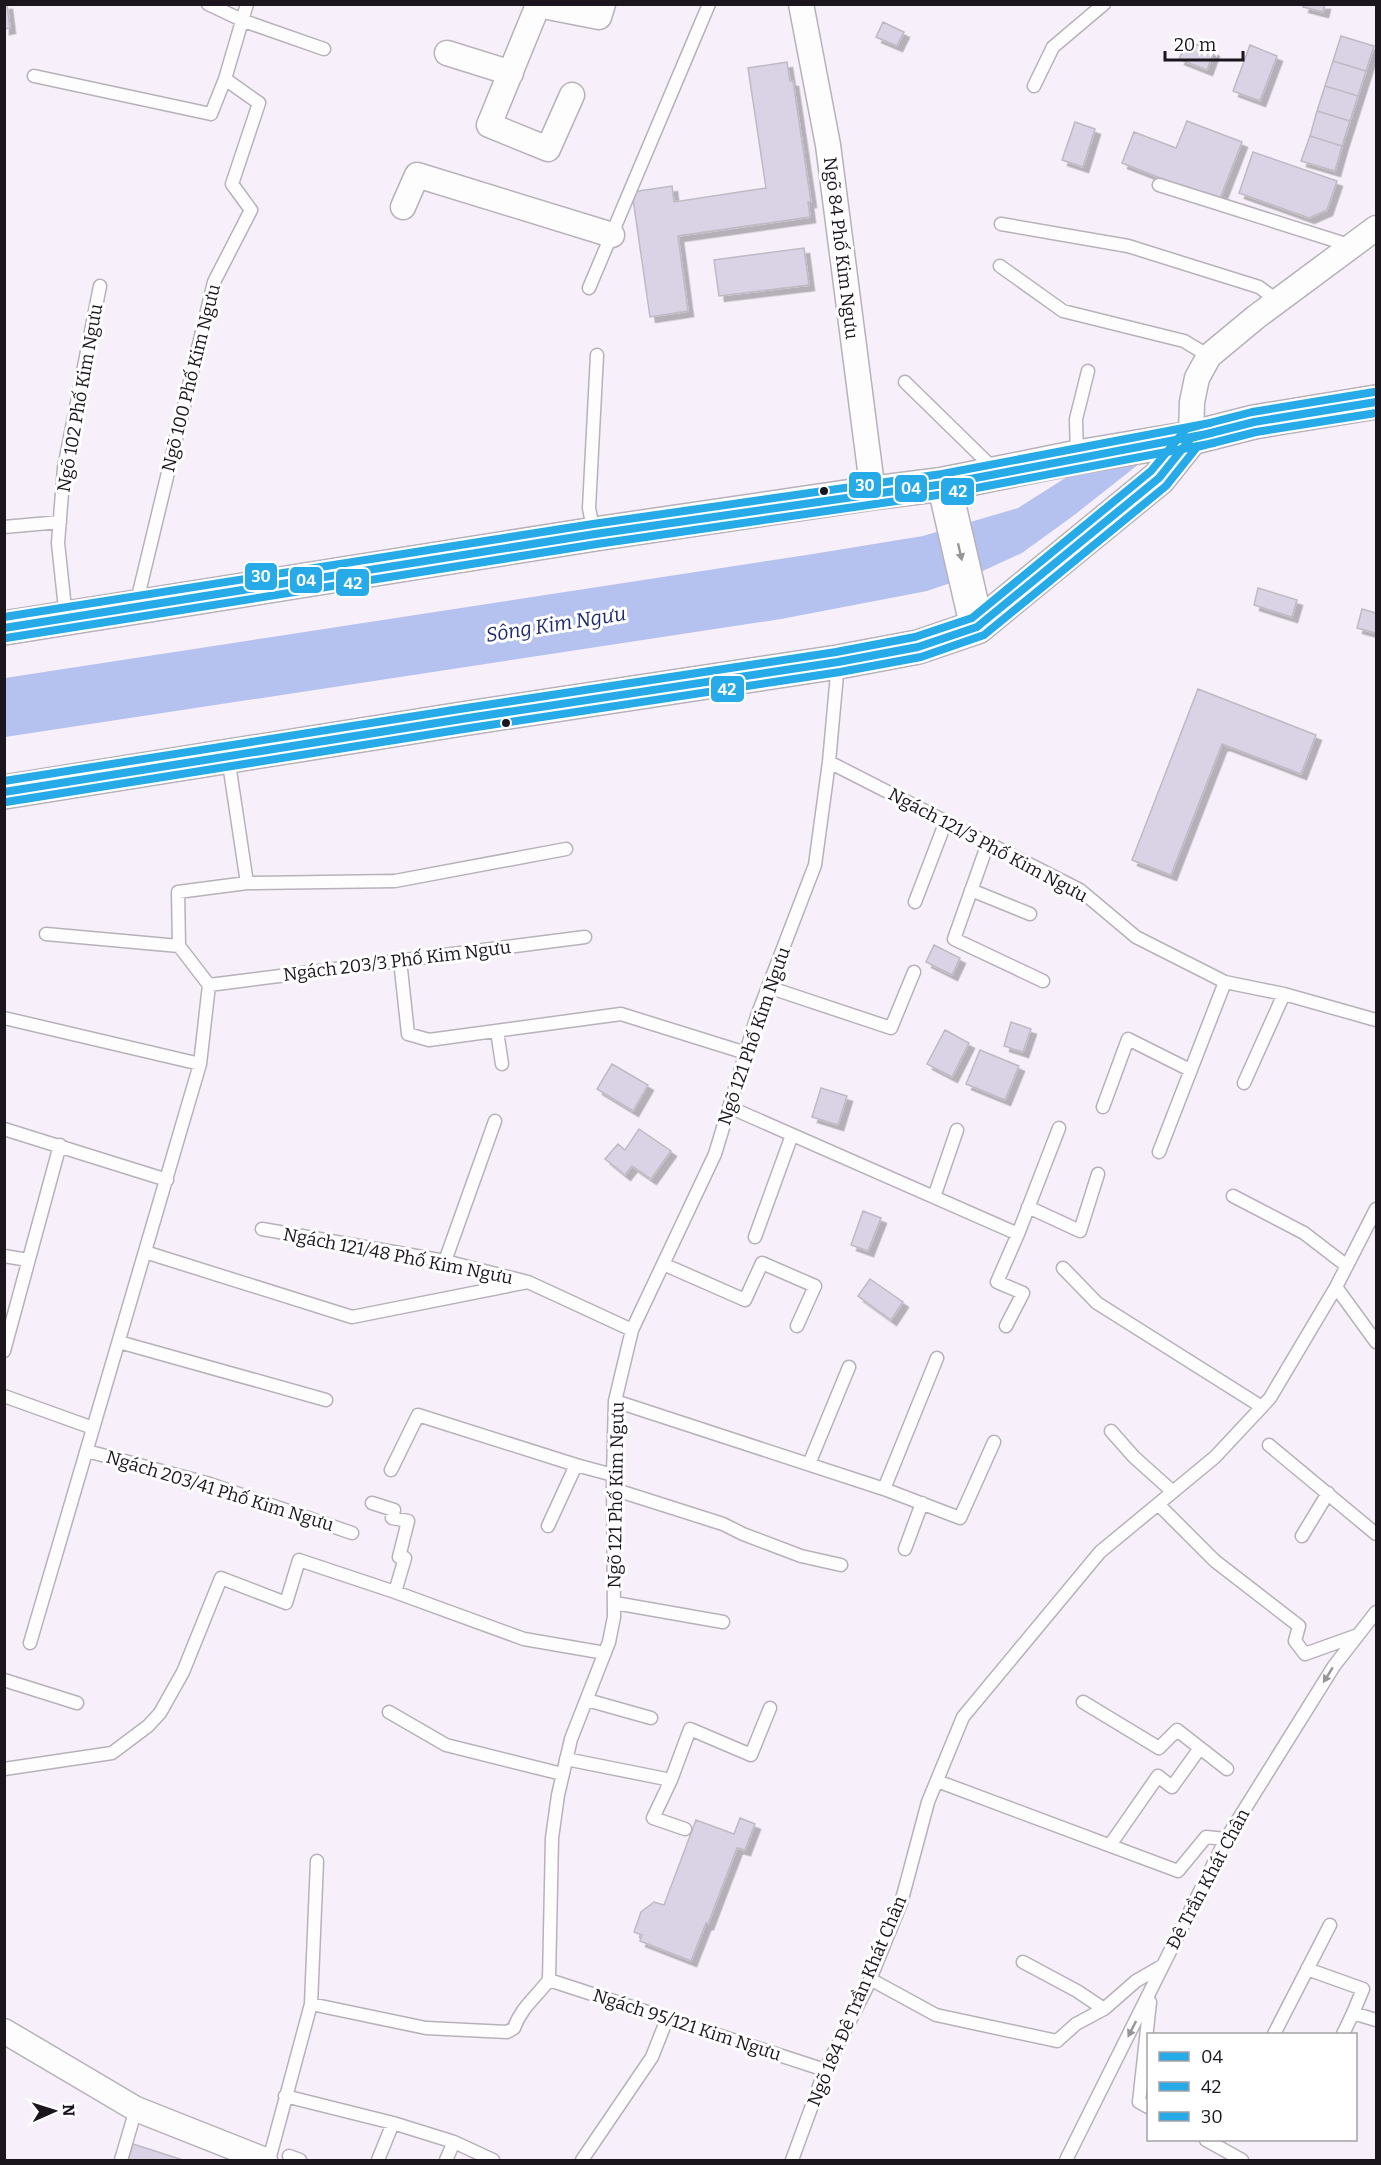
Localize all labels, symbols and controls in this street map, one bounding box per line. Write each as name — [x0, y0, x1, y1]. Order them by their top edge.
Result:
scale bar — [1165, 24, 1243, 62]
text: 20 m — [1174, 34, 1216, 56]
street label: Ngõ 84 Phố Kim Ngưu — [819, 156, 863, 340]
street label: Ngõ 100 Phố Kim Ngưu — [157, 282, 225, 474]
street label: Ngõ 102 Phố Kim Ngưu — [53, 302, 107, 494]
line badge: 30 — [848, 471, 882, 499]
line badge: 04 — [894, 474, 928, 503]
text: 30 — [855, 476, 875, 495]
line badge: 42 — [940, 477, 975, 506]
text: 04 — [901, 479, 921, 498]
text: 42 — [949, 482, 967, 501]
unlabelled marker — [818, 485, 830, 497]
one-way arrow — [955, 543, 965, 562]
line badge: 30 — [244, 562, 278, 591]
line badge: 04 — [289, 566, 323, 594]
text: 30 — [251, 567, 271, 586]
line badge: 42 — [335, 568, 370, 597]
text: 04 — [296, 571, 316, 590]
text: 42 — [344, 574, 362, 593]
water label: Sông Kim Ngưu — [484, 601, 628, 647]
line badge: 42 — [710, 675, 745, 703]
text: 42 — [718, 680, 736, 699]
unlabelled marker — [500, 717, 512, 729]
street label: Ngách 121/3 Phố Kim Ngưu — [885, 783, 1091, 907]
street label: Ngách 203/3 Phố Kim Ngưu — [282, 936, 512, 986]
street label: Ngõ 121 Phố Kim Ngưu — [713, 944, 795, 1128]
street label: Ngách 121/48 Phố Kim Ngưu — [281, 1223, 515, 1289]
street label: Ngõ 121 Phố Kim Ngưu — [603, 1402, 629, 1588]
street label: Ngách 203/41 Phố Kim Ngưu — [103, 1446, 337, 1536]
one-way arrow — [1322, 1667, 1333, 1683]
street label: Đê Trần Khát Chân — [1162, 1804, 1255, 1953]
street label: Ngõ 184 Đê Trần Khát Chân — [803, 1892, 912, 2109]
street label: Ngách 95/121 Kim Ngưu — [590, 1984, 784, 2066]
one-way arrow — [1128, 2021, 1137, 2038]
legend — [1147, 2033, 1357, 2141]
text: 04 — [1201, 2046, 1224, 2068]
text: 42 — [1201, 2076, 1221, 2098]
north arrow — [24, 2081, 84, 2141]
text: N — [59, 2104, 78, 2117]
text: 30 — [1201, 2106, 1223, 2128]

